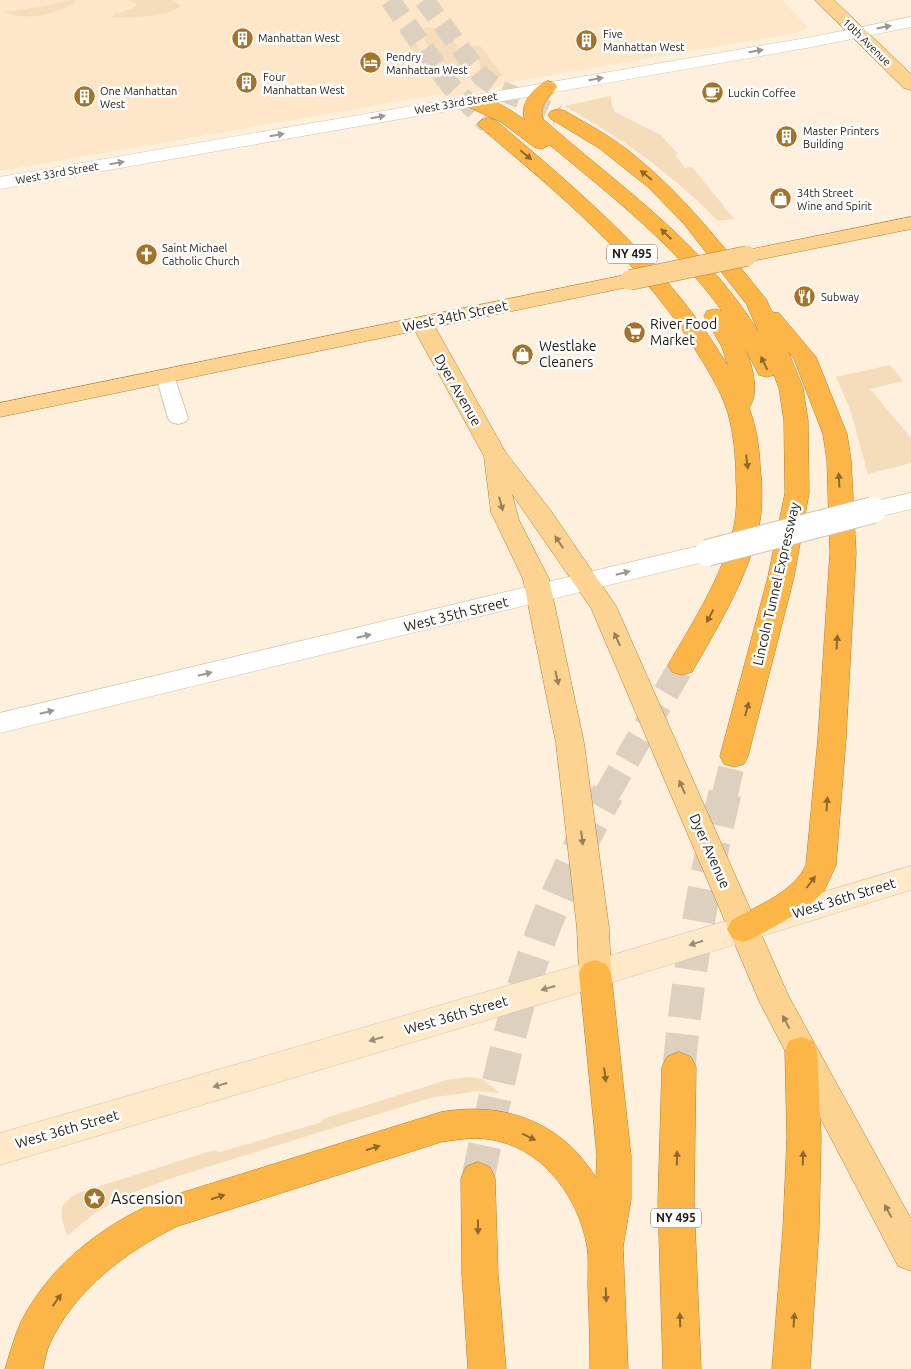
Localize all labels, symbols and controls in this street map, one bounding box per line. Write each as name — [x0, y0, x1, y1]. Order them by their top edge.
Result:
street label: 10th Avenue — [840, 16, 894, 68]
one-way arrow — [876, 22, 892, 30]
building icon: Manhattan West — [230, 26, 254, 50]
building icon: Five Manhattan West — [575, 28, 599, 52]
place label: Five Manhattan West — [603, 28, 685, 53]
place label: Manhattan West — [258, 32, 340, 44]
one-way arrow — [748, 47, 764, 55]
hotel icon: Pendry Manhattan West — [358, 51, 382, 75]
place label: Pendry Manhattan West — [386, 51, 468, 76]
building icon: Four Manhattan West — [235, 71, 259, 95]
place label: Four Manhattan West — [263, 71, 345, 96]
one-way arrow — [588, 75, 604, 83]
cafe icon: Luckin Coffee — [700, 81, 724, 105]
building icon: One Manhattan West — [72, 85, 96, 109]
place label: One Manhattan West — [100, 85, 177, 110]
place label: Luckin Coffee — [728, 87, 796, 99]
street label: West 33rd Street — [414, 90, 499, 116]
one-way arrow — [371, 113, 387, 121]
building icon: Master Printers Building — [775, 125, 799, 149]
place label: Master Printers Building — [803, 125, 879, 150]
one-way arrow — [269, 130, 285, 138]
one-way arrow — [519, 150, 532, 161]
one-way arrow — [109, 158, 125, 166]
street label: West 33rd Street — [15, 160, 100, 186]
one-way arrow — [639, 169, 652, 180]
shop icon: 34th Street Wine and Spirit — [769, 187, 793, 211]
place label: 34th Street Wine and Spirit — [797, 187, 873, 212]
one-way arrow — [660, 228, 672, 240]
church icon: Saint Michael Catholic Church — [134, 242, 158, 266]
place label: Saint Michael Catholic Church — [162, 242, 240, 267]
road number: NY 495 — [607, 244, 657, 264]
restaurant icon: Subway — [793, 285, 817, 309]
place label: Subway — [821, 291, 860, 303]
street label: West 34th Street — [401, 297, 509, 335]
place label: River Food Market — [650, 316, 717, 348]
supermarket icon: River Food Market — [622, 320, 646, 344]
place label: Westlake Cleaners — [539, 338, 597, 370]
shop icon: Westlake Cleaners — [511, 342, 535, 366]
street label: Dyer Avenue — [431, 351, 485, 429]
one-way arrow — [760, 356, 768, 370]
one-way arrow — [743, 454, 751, 470]
one-way arrow — [835, 472, 843, 488]
one-way arrow — [498, 497, 506, 512]
street label: Lincoln Tunnel Expressway — [749, 500, 803, 667]
one-way arrow — [554, 535, 564, 549]
one-way arrow — [616, 569, 631, 577]
street label: West 35th Street — [402, 593, 510, 635]
one-way arrow — [706, 609, 714, 624]
one-way arrow — [356, 632, 371, 640]
one-way arrow — [612, 632, 620, 646]
one-way arrow — [834, 634, 842, 650]
one-way arrow — [198, 670, 213, 678]
one-way arrow — [553, 670, 561, 685]
one-way arrow — [743, 702, 751, 717]
one-way arrow — [40, 708, 55, 716]
one-way arrow — [678, 780, 686, 794]
one-way arrow — [823, 796, 831, 812]
street label: Dyer Avenue — [686, 811, 734, 891]
one-way arrow — [578, 830, 586, 846]
street label: West 36th Street — [791, 875, 898, 921]
one-way arrow — [806, 875, 816, 889]
one-way arrow — [689, 939, 704, 947]
one-way arrow — [541, 984, 556, 992]
street label: West 36th Street — [402, 992, 510, 1037]
one-way arrow — [782, 1015, 790, 1029]
one-way arrow — [368, 1035, 383, 1043]
one-way arrow — [601, 1067, 609, 1083]
one-way arrow — [212, 1081, 227, 1089]
street label: West 36th Street — [13, 1106, 121, 1151]
one-way arrow — [522, 1133, 536, 1141]
one-way arrow — [365, 1144, 380, 1151]
one-way arrow — [673, 1150, 681, 1166]
one-way arrow — [800, 1150, 808, 1166]
place icon: Ascension — [83, 1186, 107, 1210]
place label: Ascension — [111, 1189, 183, 1207]
one-way arrow — [210, 1193, 225, 1201]
one-way arrow — [884, 1204, 892, 1218]
road number: NY 495 — [651, 1208, 701, 1228]
one-way arrow — [474, 1219, 482, 1235]
one-way arrow — [603, 1288, 611, 1304]
one-way arrow — [52, 1293, 62, 1307]
one-way arrow — [676, 1312, 684, 1328]
one-way arrow — [791, 1312, 799, 1328]

